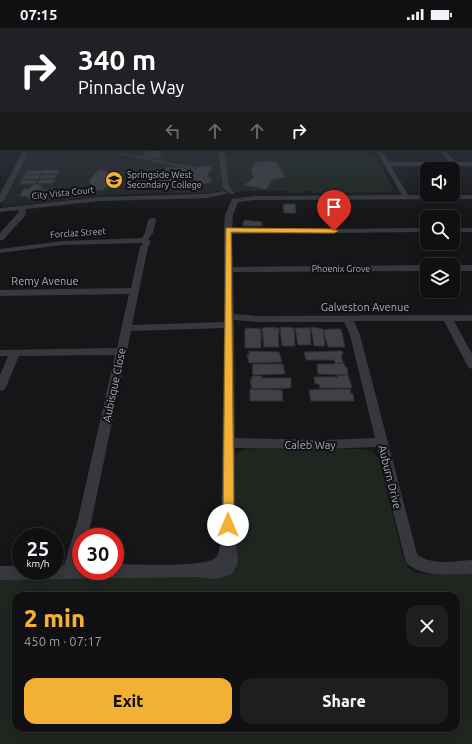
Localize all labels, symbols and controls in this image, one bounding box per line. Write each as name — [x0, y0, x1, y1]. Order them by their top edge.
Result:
text: 07:15 — [20, 6, 58, 23]
icon: right — [12, 44, 64, 96]
text: 340 m — [78, 44, 156, 75]
text: Pinnacle Way — [78, 77, 184, 97]
icon: left — [162, 120, 184, 142]
icon: ahead — [204, 120, 226, 142]
icon: ahead — [246, 120, 268, 142]
icon: right — [288, 120, 310, 142]
map controls — [420, 162, 460, 298]
button: sound — [420, 162, 460, 202]
school or university icon: Springside West Secondary College — [104, 170, 124, 190]
place label: Springside West Secondary College — [127, 170, 202, 190]
street label: City Vista Court — [31, 185, 95, 201]
pin — [317, 190, 351, 231]
icon: arrive — [323, 196, 345, 218]
button: search — [420, 210, 460, 250]
street label: Forclaz Street — [50, 226, 107, 240]
button: layers — [420, 258, 460, 298]
street label: Phoenix Grove — [312, 264, 370, 274]
street label: Remy Avenue — [11, 275, 79, 287]
street label: Galveston Avenue — [321, 301, 409, 313]
street label: Aubisque Close — [100, 347, 128, 423]
street label: Caleb Way — [284, 439, 336, 451]
street label: Auburn Drive — [376, 444, 404, 510]
position arrow — [207, 504, 249, 546]
speed limit sign: 30 — [72, 528, 124, 580]
text: 25 — [27, 537, 49, 560]
text: km/h — [26, 558, 50, 569]
text: 2 min — [24, 605, 85, 632]
button: close — [406, 605, 448, 647]
text: 450 m · 07:17 — [24, 634, 102, 648]
button: Exit — [24, 678, 232, 724]
button: Share — [240, 678, 448, 724]

